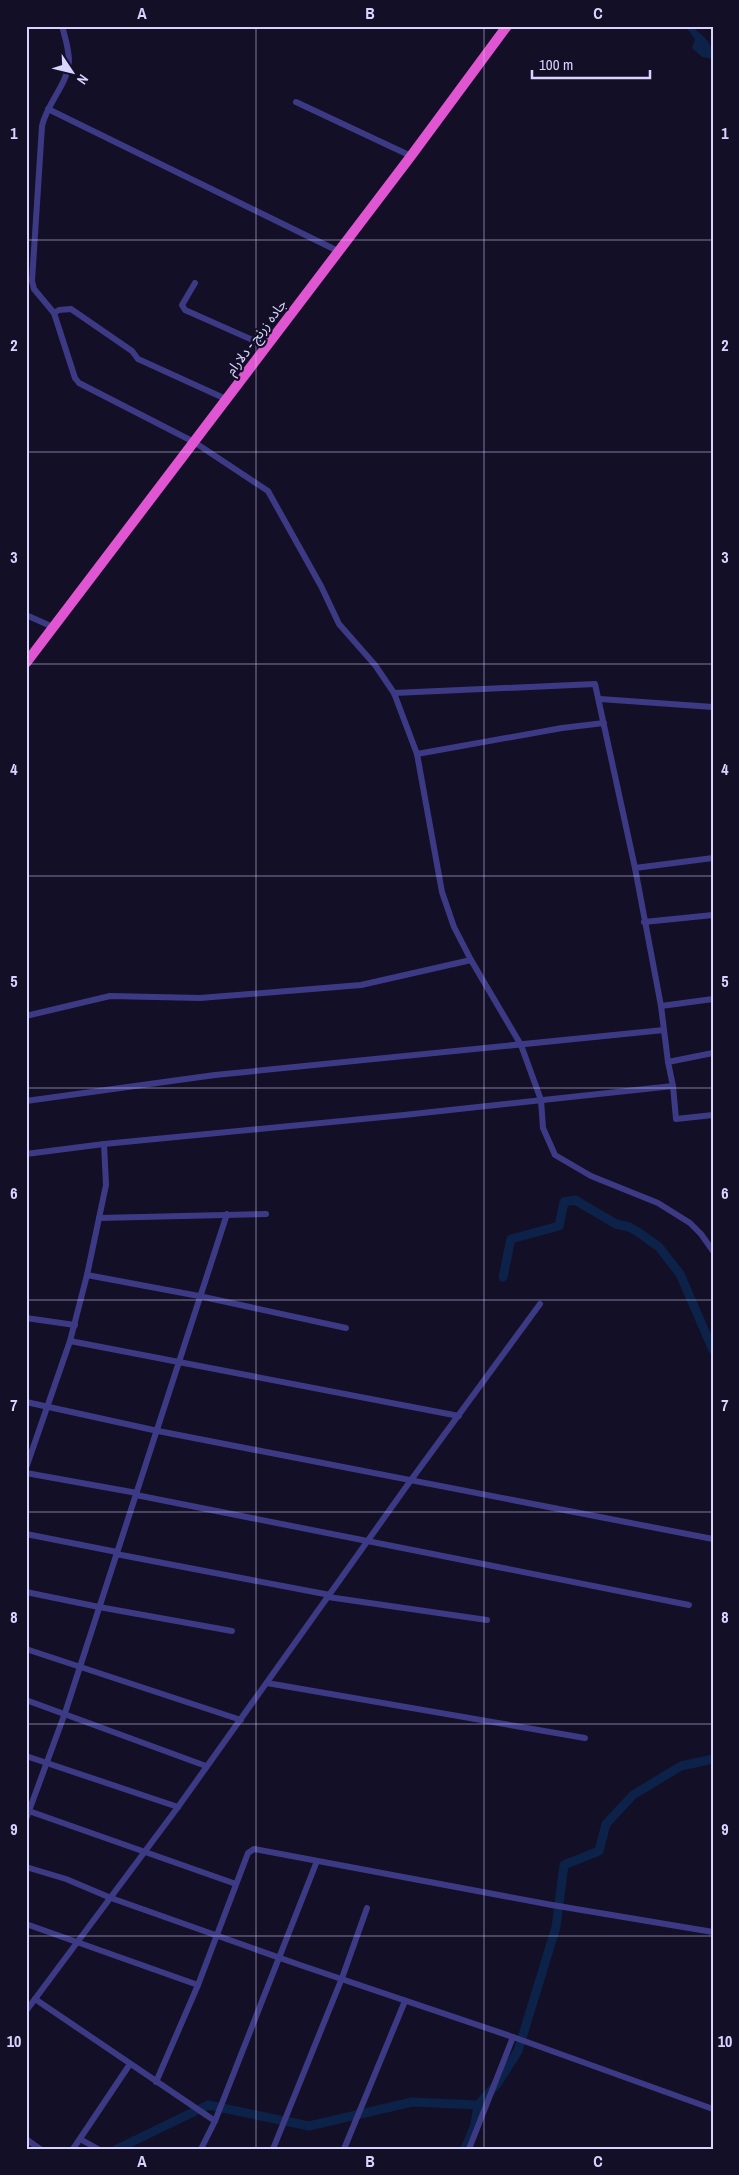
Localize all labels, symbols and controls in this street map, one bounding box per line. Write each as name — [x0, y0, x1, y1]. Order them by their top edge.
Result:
text: A — [137, 2, 147, 24]
text: B — [365, 2, 375, 24]
text: C — [593, 2, 603, 24]
north arrow — [48, 48, 98, 98]
scale bar — [532, 48, 649, 80]
text: 100 m — [539, 54, 573, 75]
text: N — [73, 71, 92, 88]
text: 1 — [10, 122, 18, 144]
text: 1 — [721, 122, 729, 144]
street label: جاده زرنج - دلارام — [222, 295, 292, 380]
text: 2 — [10, 334, 18, 356]
text: 2 — [721, 334, 729, 356]
text: 3 — [10, 546, 18, 568]
text: 3 — [721, 546, 729, 568]
text: 4 — [10, 758, 18, 780]
text: 4 — [721, 758, 729, 780]
text: 5 — [10, 970, 18, 992]
text: 5 — [721, 970, 729, 992]
text: 6 — [10, 1182, 18, 1204]
text: 6 — [721, 1182, 729, 1204]
text: 7 — [10, 1394, 18, 1416]
text: 7 — [721, 1394, 729, 1416]
text: 8 — [10, 1606, 18, 1628]
text: 8 — [721, 1606, 729, 1628]
text: 9 — [10, 1818, 18, 1840]
text: 9 — [721, 1818, 729, 1840]
text: 10 — [7, 2030, 21, 2052]
text: 10 — [718, 2030, 732, 2052]
text: A — [137, 2150, 147, 2172]
text: B — [365, 2150, 375, 2172]
text: C — [593, 2150, 603, 2172]

